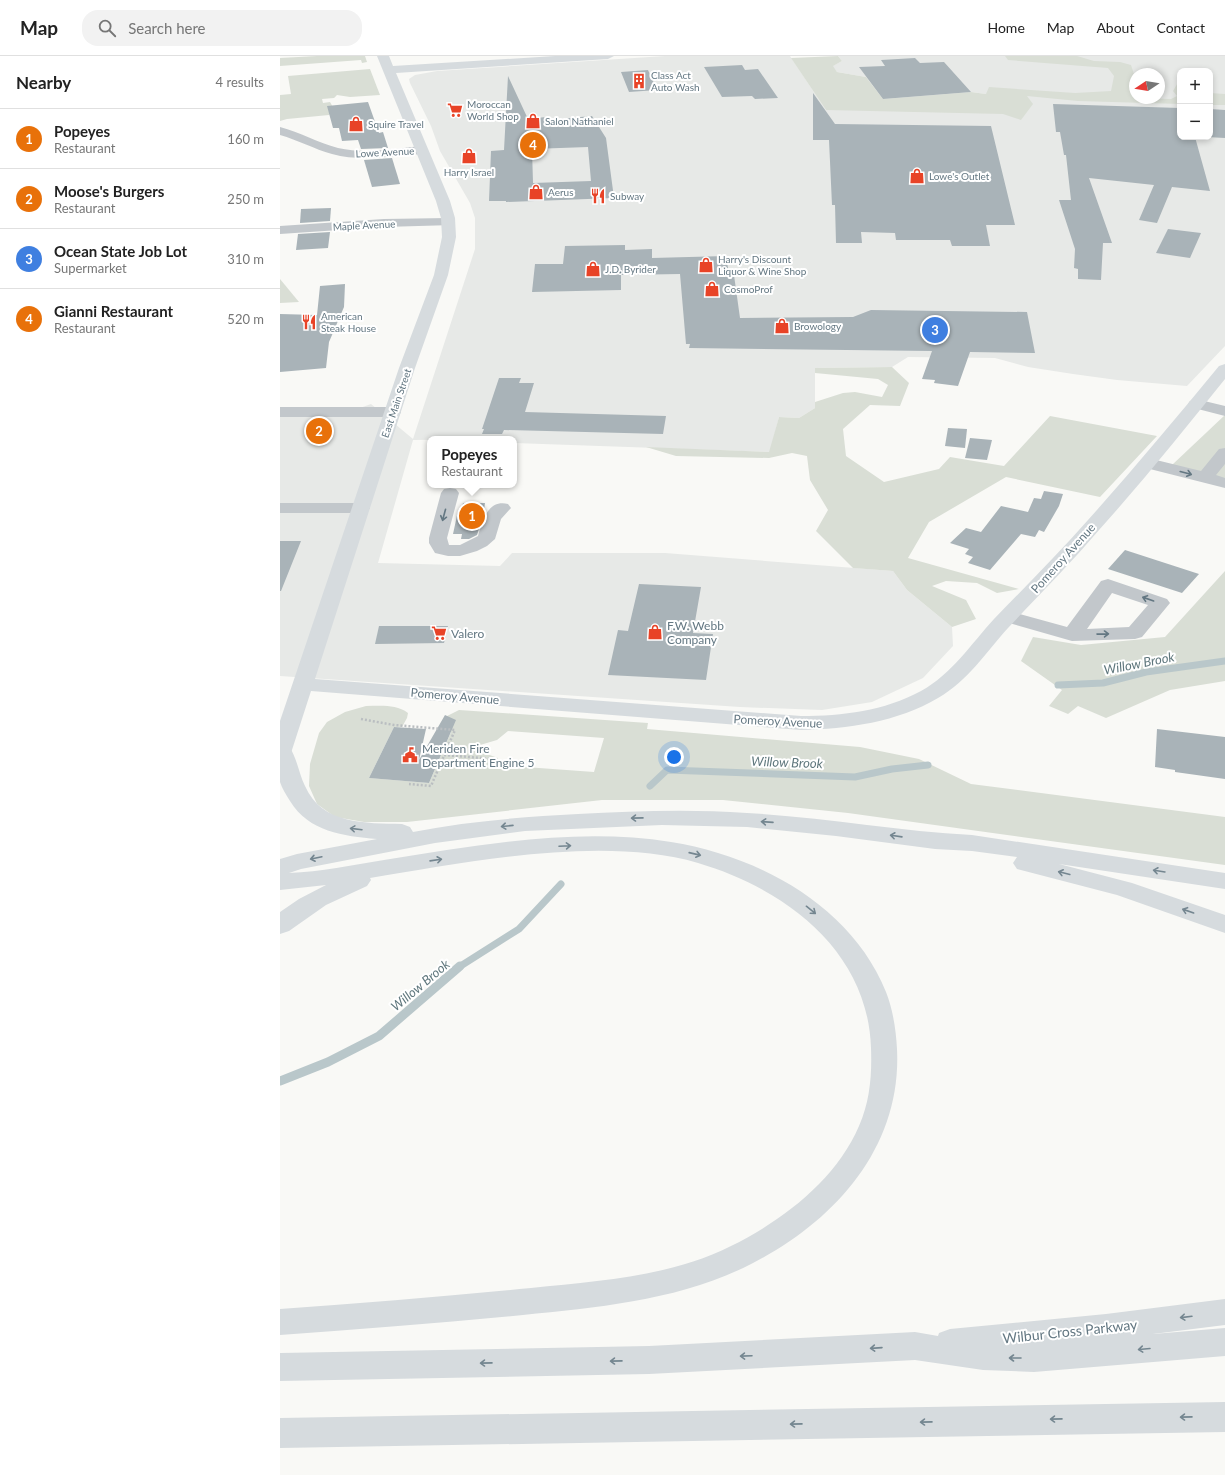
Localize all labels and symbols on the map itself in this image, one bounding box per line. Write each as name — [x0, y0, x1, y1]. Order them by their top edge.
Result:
north arrow — [1129, 68, 1165, 104]
place label: Class Act Auto Wash — [651, 69, 700, 93]
building icon: Class Act Auto Wash — [630, 72, 648, 90]
place label: Moroccan World Shop — [467, 98, 519, 122]
supermarket icon: Moroccan World Shop — [446, 101, 464, 119]
shop icon: Salon Nathaniel — [524, 112, 542, 130]
shop icon: Squire Travel — [347, 115, 365, 133]
place label: Salon Nathaniel — [545, 115, 614, 127]
place label: Squire Travel — [368, 118, 424, 130]
pin: 4 — [520, 130, 546, 160]
street label: Lowe Avenue — [355, 144, 415, 160]
shop icon: Harry Israel — [460, 147, 478, 165]
place label: Harry Israel — [444, 166, 494, 178]
shop icon: Lowe's Outlet — [908, 167, 926, 185]
place label: Lowe's Outlet — [929, 170, 990, 182]
shop icon: Aerus — [527, 183, 545, 201]
place label: Aerus — [548, 186, 573, 198]
restaurant icon: Subway — [589, 187, 607, 205]
place label: Subway — [610, 190, 645, 202]
street label: Maple Avenue — [332, 217, 396, 233]
place label: Harry's Discount Liquor & Wine Shop — [718, 253, 807, 277]
shop icon: Harry's Discount Liquor & Wine Shop — [697, 256, 715, 274]
shop icon: J.D. Byrider — [584, 260, 602, 278]
place label: J.D. Byrider — [605, 263, 656, 275]
shop icon: CosmoProf — [703, 280, 721, 298]
place label: CosmoProf — [724, 283, 773, 295]
place label: American Steak House — [321, 310, 376, 334]
restaurant icon: American Steak House — [300, 313, 318, 331]
pin: 3 — [922, 315, 948, 345]
shop icon: Browology — [773, 317, 791, 335]
place label: Browology — [794, 320, 842, 332]
street label: East Main Street — [379, 367, 414, 439]
pin: 2 — [306, 416, 332, 446]
one-way arrow — [1179, 470, 1192, 477]
pin: 1 — [459, 501, 485, 531]
one-way arrow — [440, 509, 447, 522]
street label: Pomeroy Avenue — [1028, 520, 1098, 596]
one-way arrow — [1141, 595, 1154, 602]
place label: F.W. Webb Company — [667, 618, 724, 647]
shop icon: F.W. Webb Company — [646, 623, 664, 641]
supermarket icon: Valero — [430, 624, 448, 642]
place label: Valero — [451, 626, 484, 641]
one-way arrow — [1096, 630, 1109, 638]
water label: Willow Brook — [1102, 648, 1177, 678]
street label: Pomeroy Avenue — [410, 685, 500, 707]
street label: Pomeroy Avenue — [733, 711, 823, 731]
place label: Meriden Fire Department Engine 5 — [422, 741, 535, 770]
public building icon: Meriden Fire Department Engine 5 — [401, 746, 419, 764]
your location — [664, 747, 684, 767]
water label: Willow Brook — [751, 753, 824, 771]
one-way arrow — [631, 814, 644, 822]
one-way arrow — [761, 818, 774, 825]
one-way arrow — [501, 822, 514, 830]
one-way arrow — [350, 825, 363, 833]
one-way arrow — [890, 832, 903, 840]
one-way arrow — [558, 842, 571, 849]
one-way arrow — [688, 851, 701, 859]
one-way arrow — [310, 854, 323, 862]
one-way arrow — [429, 856, 442, 864]
one-way arrow — [1153, 867, 1166, 875]
one-way arrow — [1058, 869, 1071, 876]
one-way arrow — [805, 905, 816, 914]
one-way arrow — [1183, 906, 1195, 914]
water label: Willow Brook — [387, 955, 453, 1014]
one-way arrow — [1180, 1313, 1193, 1321]
street label: Wilbur Cross Parkway — [1002, 1315, 1139, 1347]
one-way arrow — [870, 1345, 883, 1352]
one-way arrow — [1138, 1345, 1151, 1352]
one-way arrow — [740, 1352, 753, 1360]
one-way arrow — [1009, 1354, 1022, 1362]
one-way arrow — [610, 1357, 623, 1365]
one-way arrow — [480, 1359, 493, 1367]
one-way arrow — [1180, 1413, 1193, 1421]
one-way arrow — [1050, 1415, 1063, 1423]
one-way arrow — [920, 1418, 933, 1426]
one-way arrow — [790, 1420, 803, 1428]

